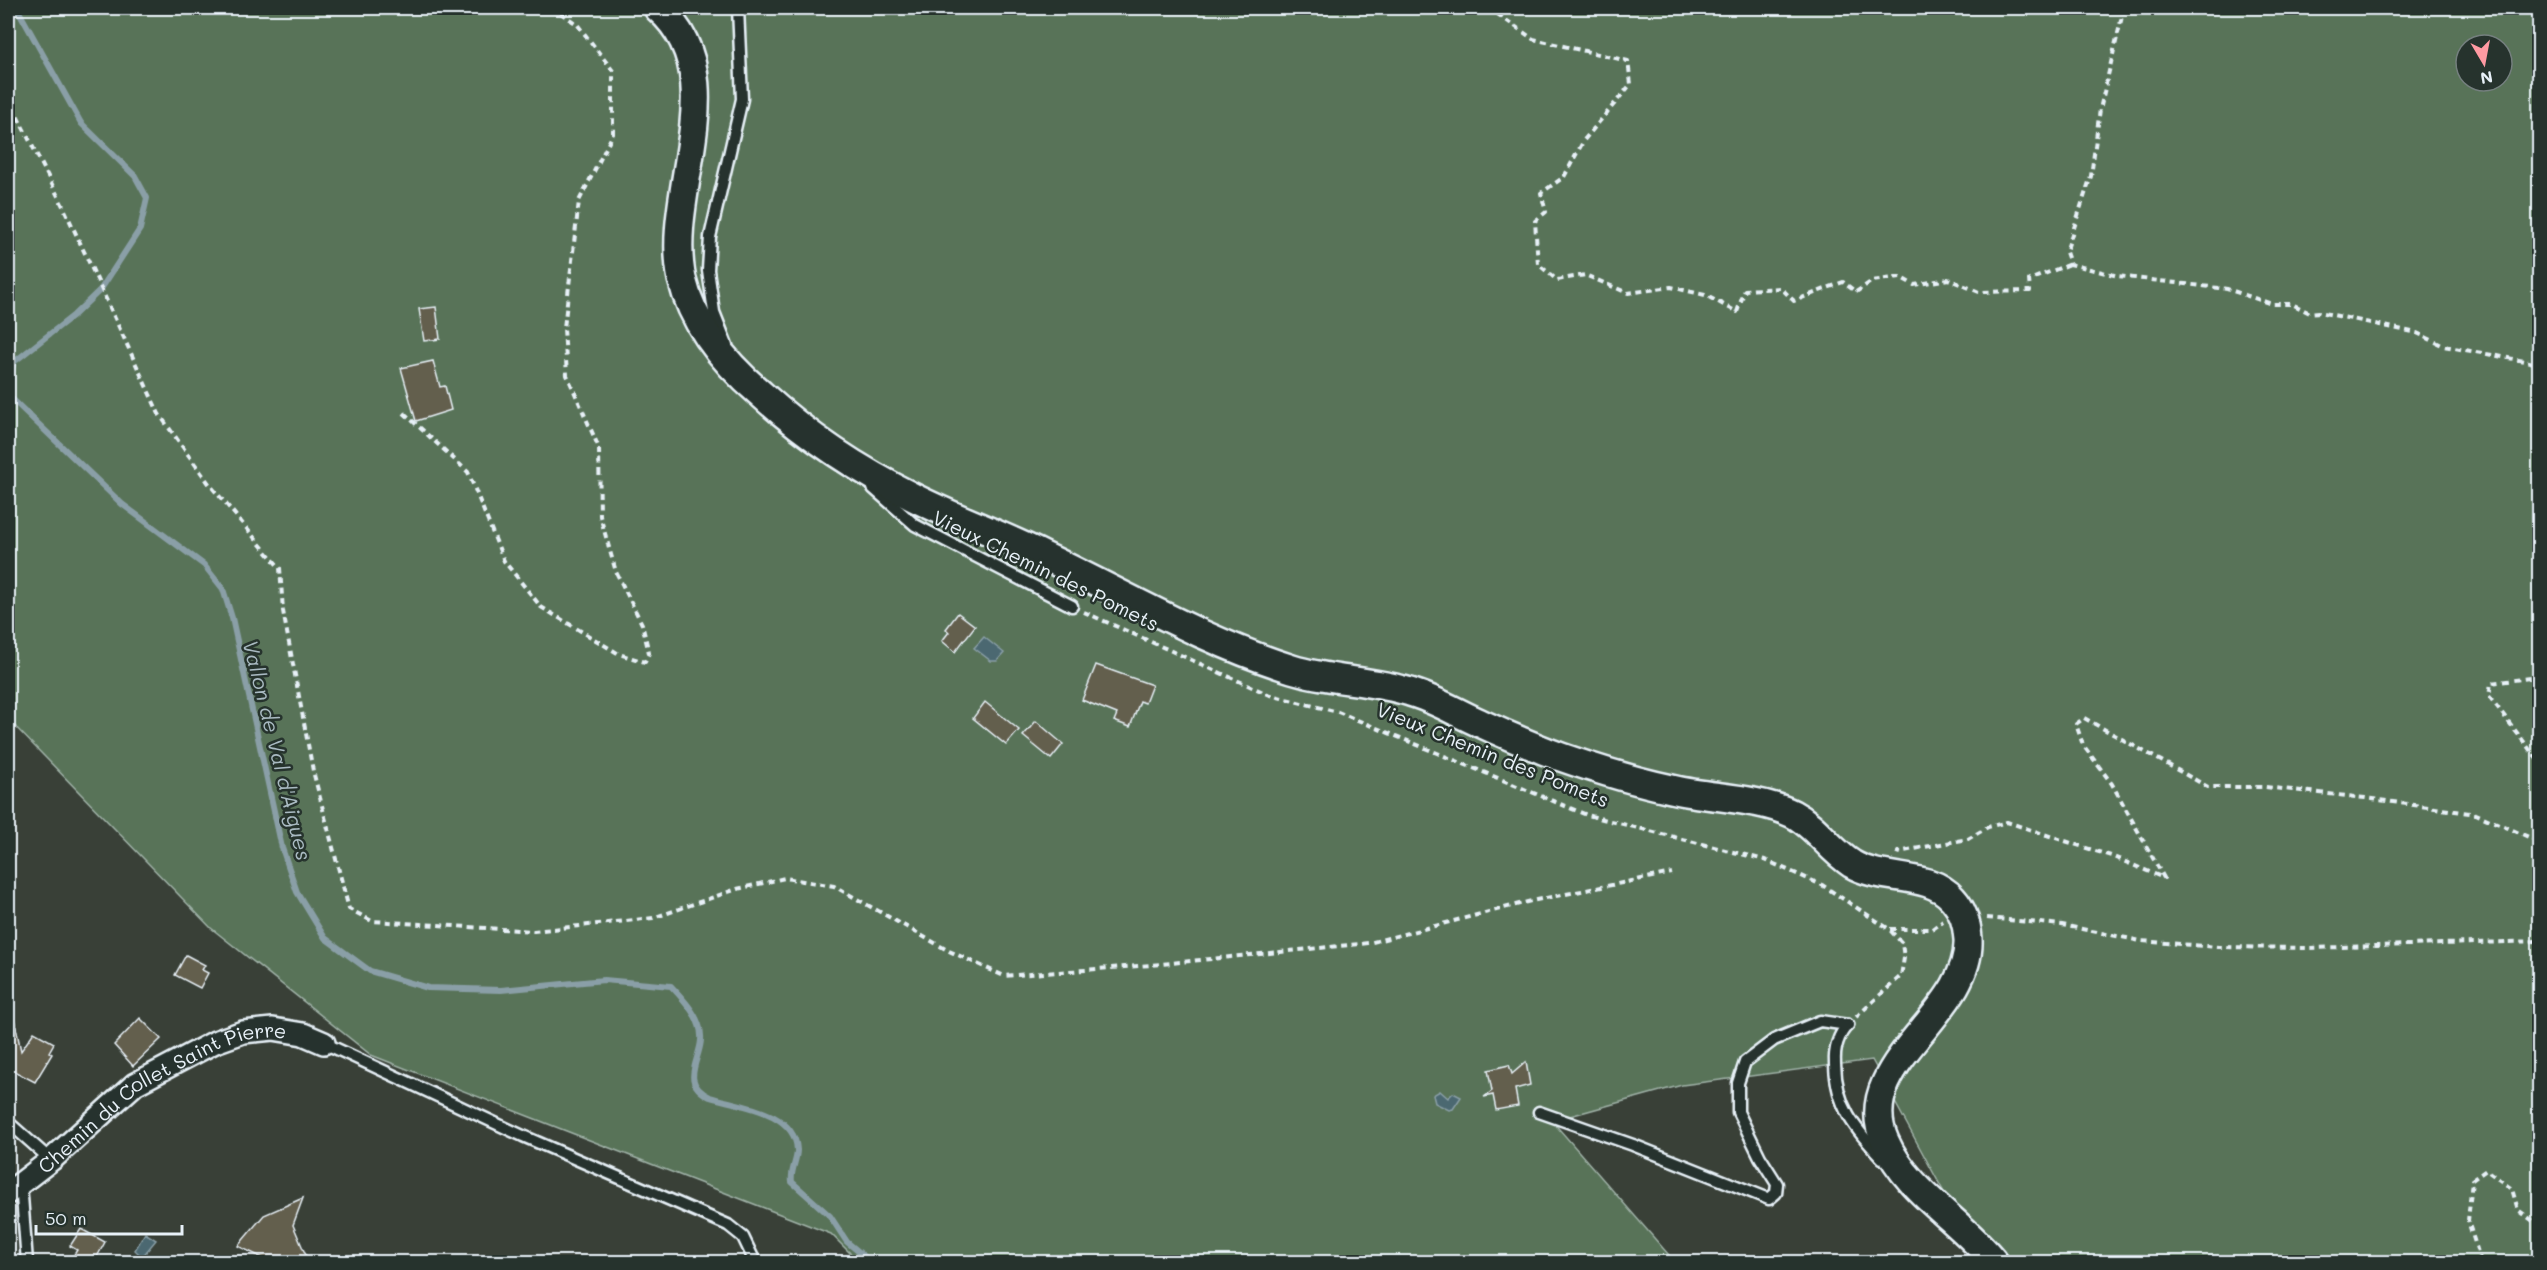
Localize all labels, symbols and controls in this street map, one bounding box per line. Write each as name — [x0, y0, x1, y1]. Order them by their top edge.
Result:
north arrow — [2454, 33, 2514, 93]
text: N — [2479, 67, 2495, 90]
street label: Vieux Chemin des Pomets — [929, 504, 1163, 636]
water label: Vallon de Val d'Aigues — [238, 637, 318, 863]
street label: Vieux Chemin des Pomets — [1373, 695, 1613, 813]
street label: Chemin du Collet Saint Pierre — [32, 1016, 289, 1179]
scale bar — [36, 1198, 182, 1236]
text: 50 m — [45, 1206, 87, 1230]

